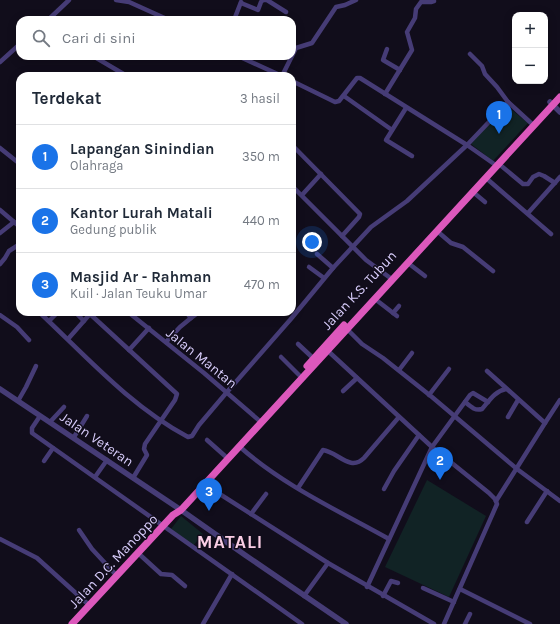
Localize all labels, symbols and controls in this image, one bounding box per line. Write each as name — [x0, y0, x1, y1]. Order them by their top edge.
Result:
map controls — [512, 12, 548, 84]
button: + — [512, 12, 548, 48]
search box — [16, 16, 296, 60]
icon: search — [30, 27, 52, 49]
text: Cari di sini — [62, 29, 136, 47]
button: − — [512, 48, 548, 84]
text: Terdekat — [32, 88, 101, 108]
text: 3 hasil — [240, 91, 280, 106]
pin: 1 — [486, 101, 512, 134]
text: Lapangan Sinindian — [70, 140, 214, 158]
text: 1 — [43, 149, 47, 164]
text: 350 m — [242, 149, 280, 164]
text: Olahraga — [70, 158, 123, 173]
text: Kantor Lurah Matali — [70, 204, 213, 222]
text: 2 — [41, 213, 49, 228]
text: 440 m — [243, 213, 280, 228]
text: Gedung publik — [70, 222, 157, 237]
your location — [302, 232, 322, 252]
street label: Jalan K.S. Tubun — [318, 247, 400, 333]
text: Masjid Ar - Rahman — [70, 268, 211, 286]
text: 3 — [41, 277, 49, 292]
text: 470 m — [244, 277, 280, 292]
text: Kuil · Jalan Teuku Umar — [70, 286, 207, 301]
street label: Jalan Mantan — [163, 325, 241, 392]
street label: Jalan Veteran — [57, 409, 137, 470]
pin: 2 — [427, 447, 453, 480]
pin: 3 — [196, 478, 222, 511]
street label: Jalan D.C. Manoppo — [65, 511, 161, 612]
district label: MATALI — [197, 531, 263, 553]

